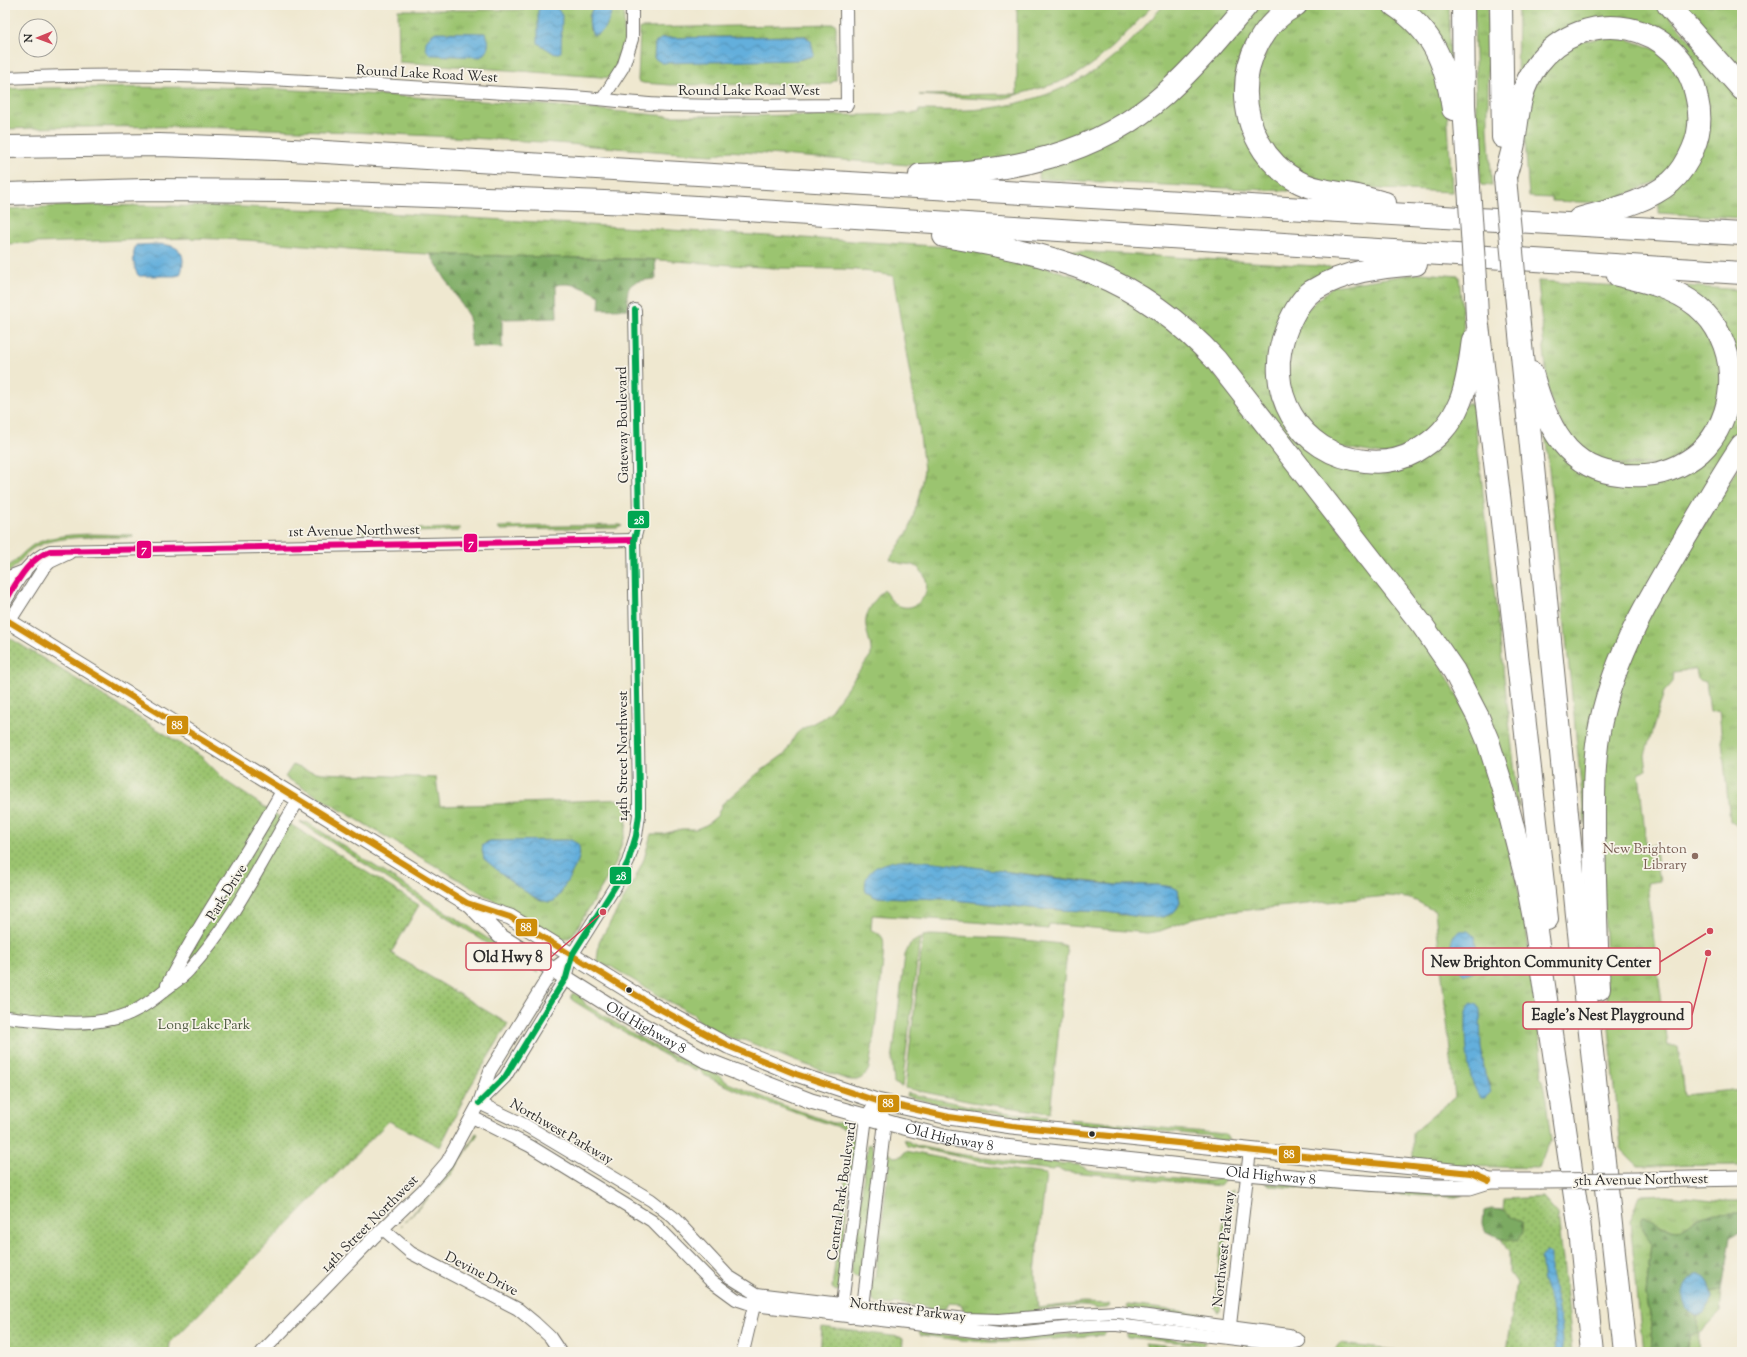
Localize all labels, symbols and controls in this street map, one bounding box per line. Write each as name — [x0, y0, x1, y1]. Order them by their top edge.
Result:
north arrow — [18, 18, 58, 58]
text: N — [21, 33, 37, 44]
street label: Round Lake Road West — [356, 61, 498, 89]
street label: Round Lake Road West — [678, 82, 820, 102]
street label: Gateway Boulevard — [613, 366, 635, 484]
line badge: 28 — [627, 510, 650, 529]
text: 28 — [634, 513, 645, 529]
street label: 1st Avenue Northwest — [288, 521, 420, 543]
line badge: 7 — [463, 533, 478, 553]
text: 7 — [468, 536, 474, 552]
line badge: 7 — [136, 540, 152, 559]
text: 7 — [141, 542, 147, 558]
street label: 14th Street Northwest — [614, 691, 634, 821]
line badge: 88 — [166, 715, 189, 735]
text: 88 — [172, 718, 183, 734]
place label: New Brighton Library — [1603, 840, 1687, 876]
marker: New Brighton Library — [1690, 851, 1700, 861]
street label: Park Drive — [202, 861, 253, 925]
line badge: 28 — [609, 866, 632, 885]
text: 28 — [616, 869, 627, 885]
line badge: 88 — [515, 918, 538, 937]
text: 88 — [521, 920, 532, 936]
callout: Old Hwy 8 — [466, 943, 551, 970]
text: Old Hwy 8 — [473, 948, 543, 969]
callout: New Brighton Community Center — [1423, 948, 1660, 975]
text: New Brighton Community Center — [1431, 953, 1652, 974]
unlabelled marker — [624, 985, 634, 995]
street label: Old Highway 8 — [601, 997, 690, 1060]
callout: Eagle's Nest Playground — [1523, 1002, 1692, 1029]
text: Eagle's Nest Playground — [1532, 1006, 1685, 1027]
park label: Long Lake Park — [158, 1016, 251, 1036]
line badge: 88 — [877, 1094, 900, 1113]
street label: Northwest Parkway — [505, 1095, 617, 1171]
text: 88 — [883, 1096, 894, 1112]
street label: Central Park Boulevard — [823, 1120, 863, 1262]
street label: Old Highway 8 — [902, 1120, 995, 1157]
unlabelled marker — [1087, 1129, 1097, 1139]
line badge: 88 — [1278, 1145, 1301, 1164]
text: 88 — [1284, 1147, 1295, 1163]
street label: Old Highway 8 — [1225, 1163, 1317, 1191]
street label: 5th Avenue Northwest — [1573, 1170, 1708, 1192]
street label: 14th Street Northwest — [317, 1171, 424, 1278]
street label: Northwest Parkway — [1209, 1190, 1241, 1308]
street label: Devine Drive — [441, 1248, 521, 1302]
street label: Northwest Parkway — [849, 1294, 967, 1328]

